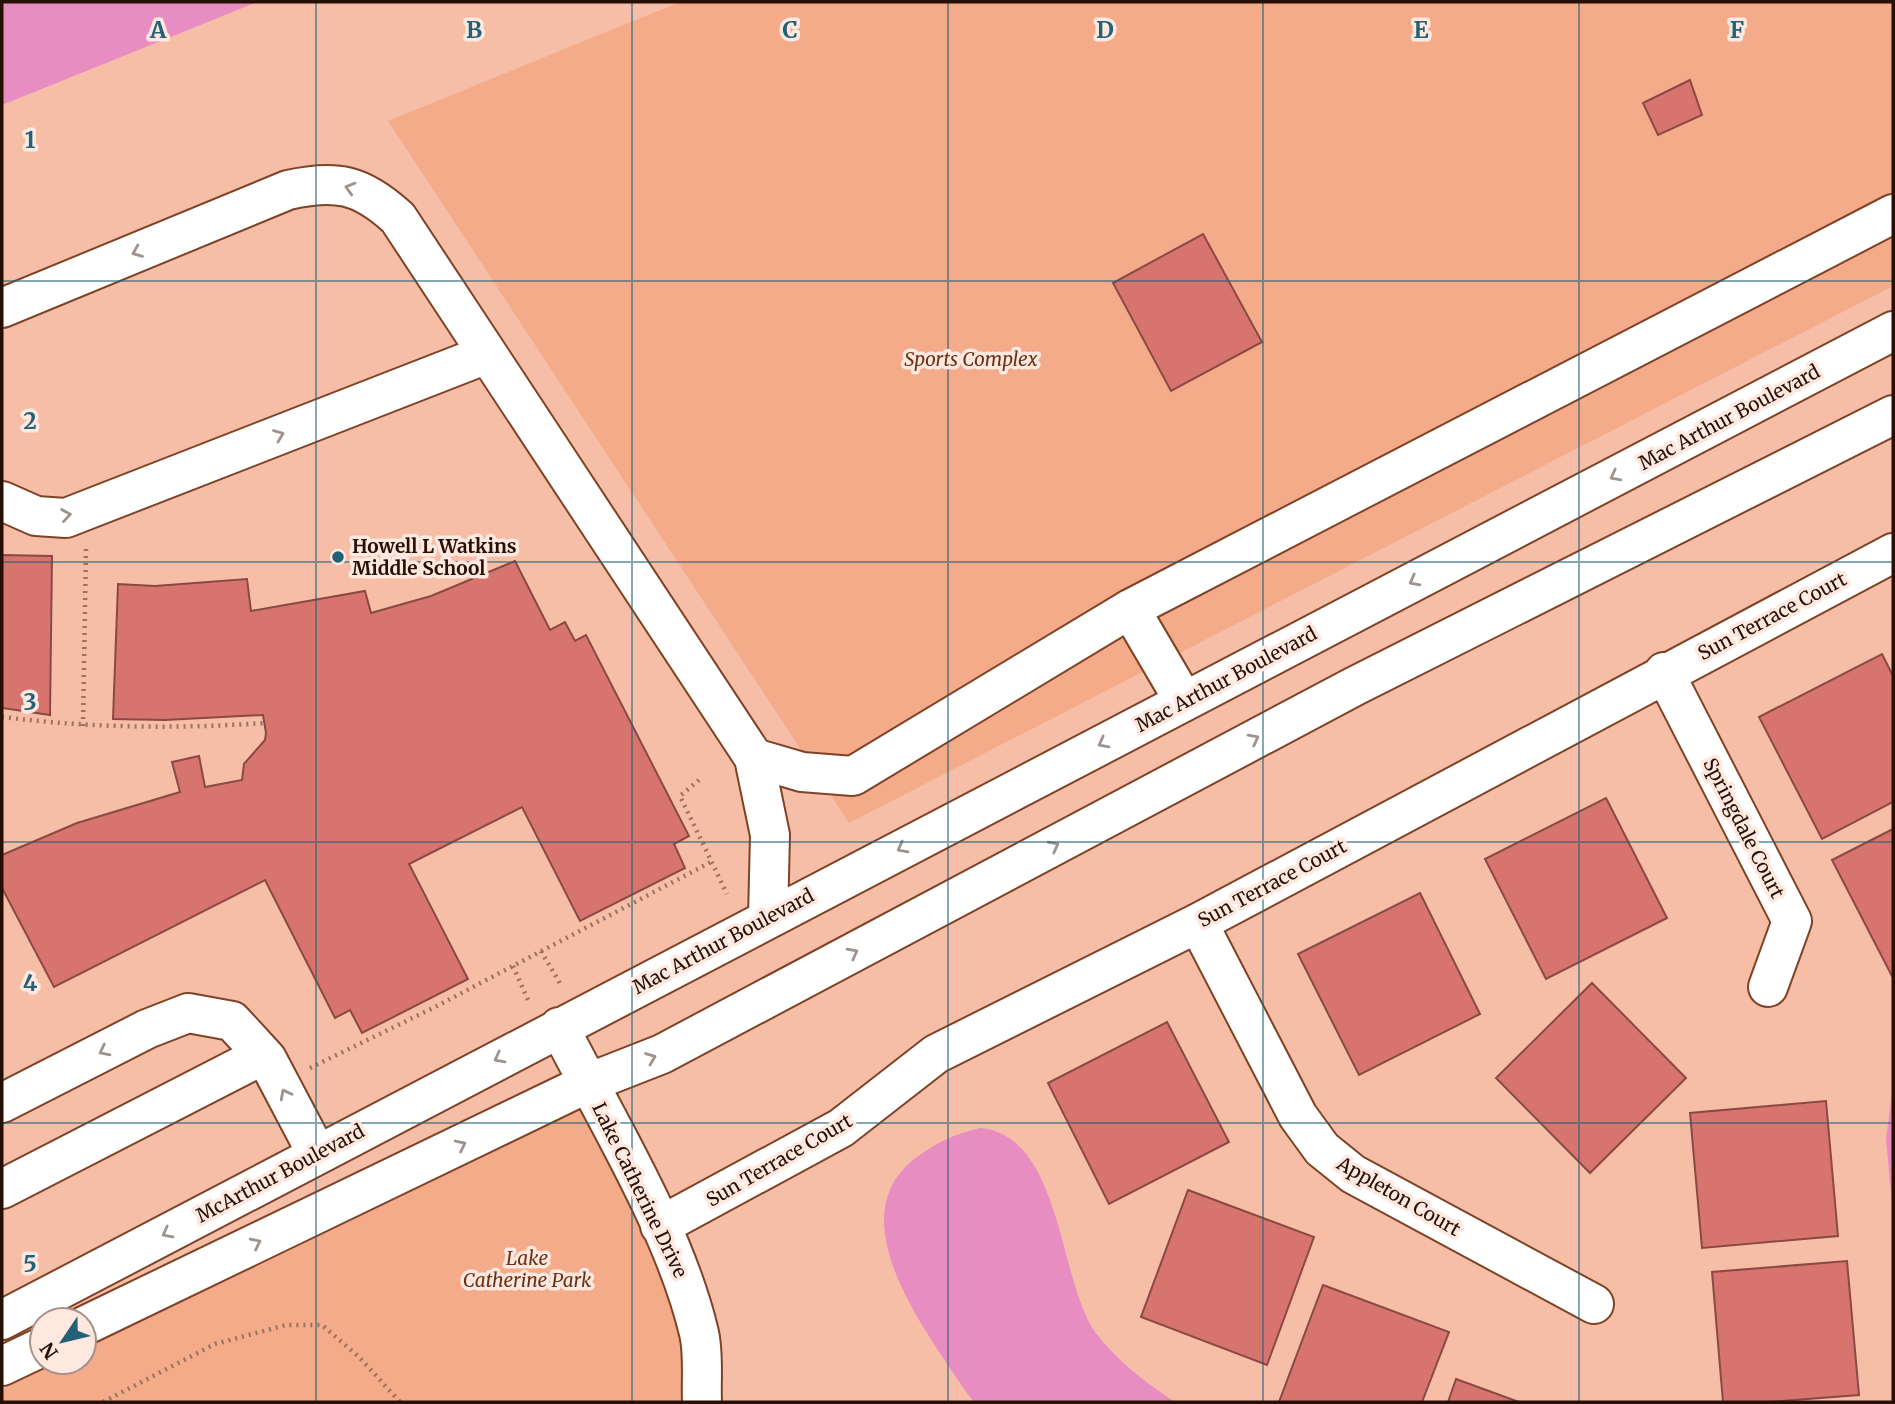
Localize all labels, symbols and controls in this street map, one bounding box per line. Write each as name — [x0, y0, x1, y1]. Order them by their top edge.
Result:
text: A — [149, 15, 167, 44]
text: B — [466, 15, 482, 44]
text: C — [782, 15, 798, 44]
text: D — [1096, 15, 1114, 44]
text: E — [1413, 15, 1429, 44]
text: F — [1730, 15, 1744, 44]
text: 1 — [25, 125, 36, 154]
one-way arrow — [345, 182, 357, 197]
one-way arrow — [131, 244, 144, 258]
park label: Sports Complex — [904, 347, 1038, 371]
street label: Mac Arthur Boulevard — [1634, 359, 1824, 475]
text: 2 — [23, 406, 37, 435]
one-way arrow — [272, 430, 284, 444]
one-way arrow — [1610, 468, 1623, 481]
one-way arrow — [61, 508, 72, 523]
place label: Howell L Watkins Middle School — [352, 534, 517, 580]
marker: Howell L Watkins Middle School — [330, 549, 346, 565]
street label: Sun Terrace Court — [1694, 566, 1851, 665]
one-way arrow — [1409, 573, 1421, 586]
street label: Mac Arthur Boulevard — [1131, 621, 1321, 737]
text: 3 — [23, 687, 37, 716]
one-way arrow — [1247, 734, 1260, 747]
one-way arrow — [1098, 735, 1111, 748]
street label: Springdale Court — [1698, 754, 1790, 903]
street label: Sun Terrace Court — [1194, 833, 1351, 932]
one-way arrow — [897, 840, 909, 853]
one-way arrow — [1046, 841, 1059, 854]
street label: Mac Arthur Boulevard — [628, 883, 818, 999]
one-way arrow — [846, 948, 858, 961]
text: 4 — [23, 968, 38, 997]
one-way arrow — [99, 1042, 111, 1056]
one-way arrow — [494, 1050, 506, 1064]
one-way arrow — [645, 1053, 657, 1067]
one-way arrow — [280, 1089, 293, 1101]
street label: Lake Catherine Drive — [587, 1098, 693, 1282]
street label: Sun Terrace Court — [702, 1108, 857, 1212]
street label: McArthur Boulevard — [192, 1119, 368, 1227]
one-way arrow — [454, 1139, 466, 1153]
street label: Appleton Court — [1332, 1151, 1465, 1241]
one-way arrow — [162, 1225, 175, 1238]
one-way arrow — [249, 1238, 261, 1252]
park label: Lake Catherine Park — [463, 1246, 592, 1292]
text: 5 — [23, 1249, 37, 1278]
north arrow — [28, 1306, 98, 1376]
text: N — [35, 1338, 63, 1364]

